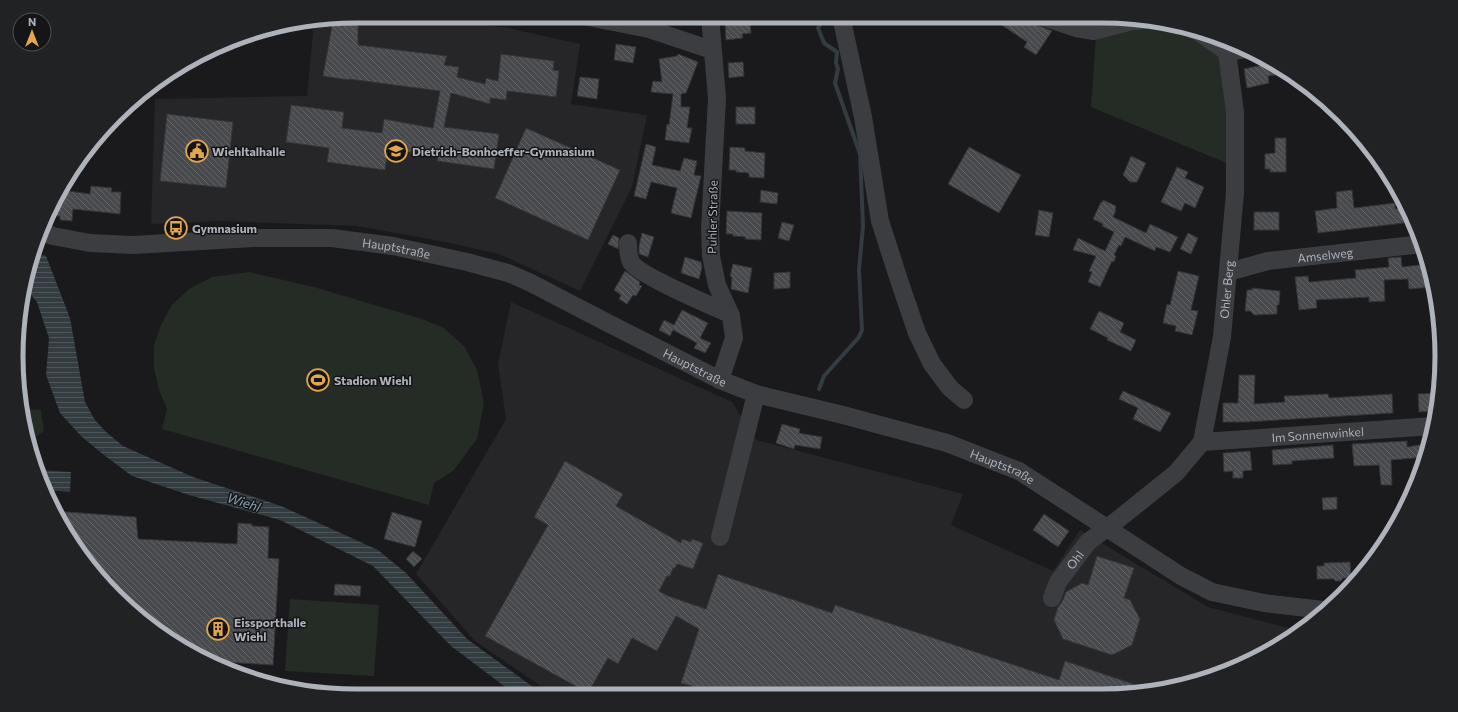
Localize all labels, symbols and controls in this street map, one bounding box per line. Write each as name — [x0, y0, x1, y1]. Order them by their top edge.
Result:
north arrow — [12, 12, 52, 52]
text: N — [28, 15, 36, 28]
public building icon: Wiehltalhalle — [184, 138, 210, 164]
school or university icon: Dietrich-Bonhoeffer-Gymnasium — [383, 138, 409, 164]
place label: Wiehltalhalle — [212, 144, 285, 158]
place label: Dietrich-Bonhoeffer-Gymnasium — [412, 144, 595, 158]
street label: Puhler Straße — [704, 180, 720, 254]
bus stop icon: Gymnasium — [163, 215, 189, 241]
place label: Gymnasium — [192, 221, 257, 235]
street label: Hauptstraße — [362, 235, 432, 261]
street label: Amselweg — [1297, 245, 1354, 265]
street label: Ohler Berg — [1217, 259, 1236, 319]
street label: Hauptstraße — [661, 345, 728, 389]
sports icon: Stadion Wiehl — [305, 367, 331, 393]
place label: Stadion Wiehl — [334, 373, 412, 387]
street label: Im Sonnenwinkel — [1271, 424, 1364, 444]
street label: Hauptstraße — [968, 446, 1037, 486]
water label: Wiehl — [225, 489, 263, 515]
street label: Ohl — [1063, 548, 1086, 572]
place label: Eissporthalle Wiehl — [234, 615, 306, 643]
building icon: Eissporthalle Wiehl — [205, 616, 231, 642]

